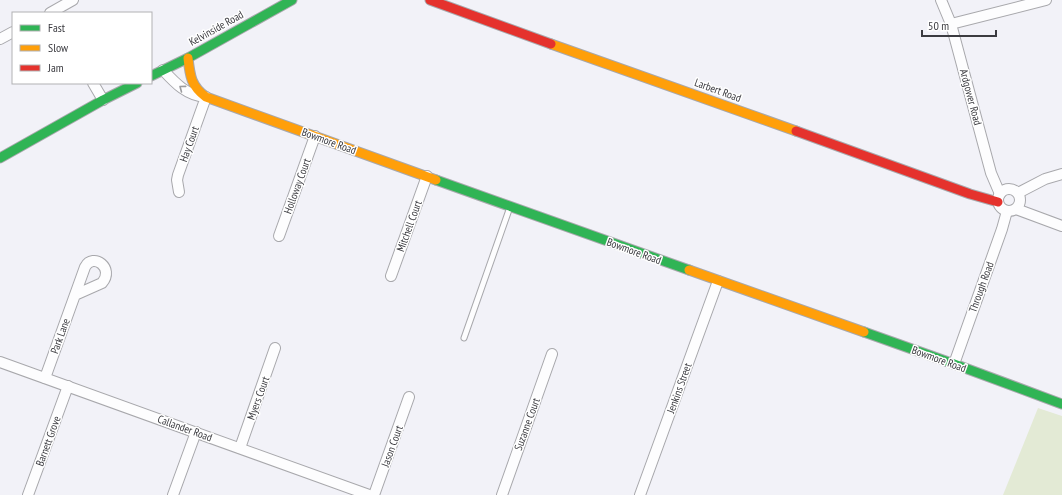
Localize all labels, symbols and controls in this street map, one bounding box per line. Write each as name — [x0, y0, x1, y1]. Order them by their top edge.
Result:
street label: Kelvinside Road — [186, 7, 246, 49]
legend — [12, 12, 152, 84]
scale bar — [922, 12, 996, 38]
text: 50 m — [928, 18, 949, 33]
text: Fast — [48, 20, 66, 35]
text: Slow — [48, 40, 69, 55]
text: Jam — [47, 60, 64, 75]
street label: Ardgower Road — [957, 67, 985, 127]
street label: Larbert Road — [693, 75, 743, 105]
one-way arrow — [180, 86, 187, 93]
street label: Hay Court — [176, 124, 202, 164]
street label: Bowmore Road — [300, 125, 358, 157]
street label: Holloway Court — [280, 156, 314, 216]
street label: Mitchell Court — [393, 198, 425, 254]
street label: Bowmore Road — [605, 235, 663, 267]
street label: Through Road — [965, 259, 997, 314]
street label: Park Lane — [47, 316, 73, 356]
street label: Bowmore Road — [910, 343, 968, 375]
street label: Jenkins Street — [663, 361, 695, 416]
street label: Myers Court — [244, 374, 272, 422]
street label: Suzanne Court — [511, 396, 543, 452]
street label: Callander Road — [156, 412, 214, 444]
street label: Barnett Grove — [32, 414, 64, 468]
street label: Jason Court — [378, 423, 406, 470]

